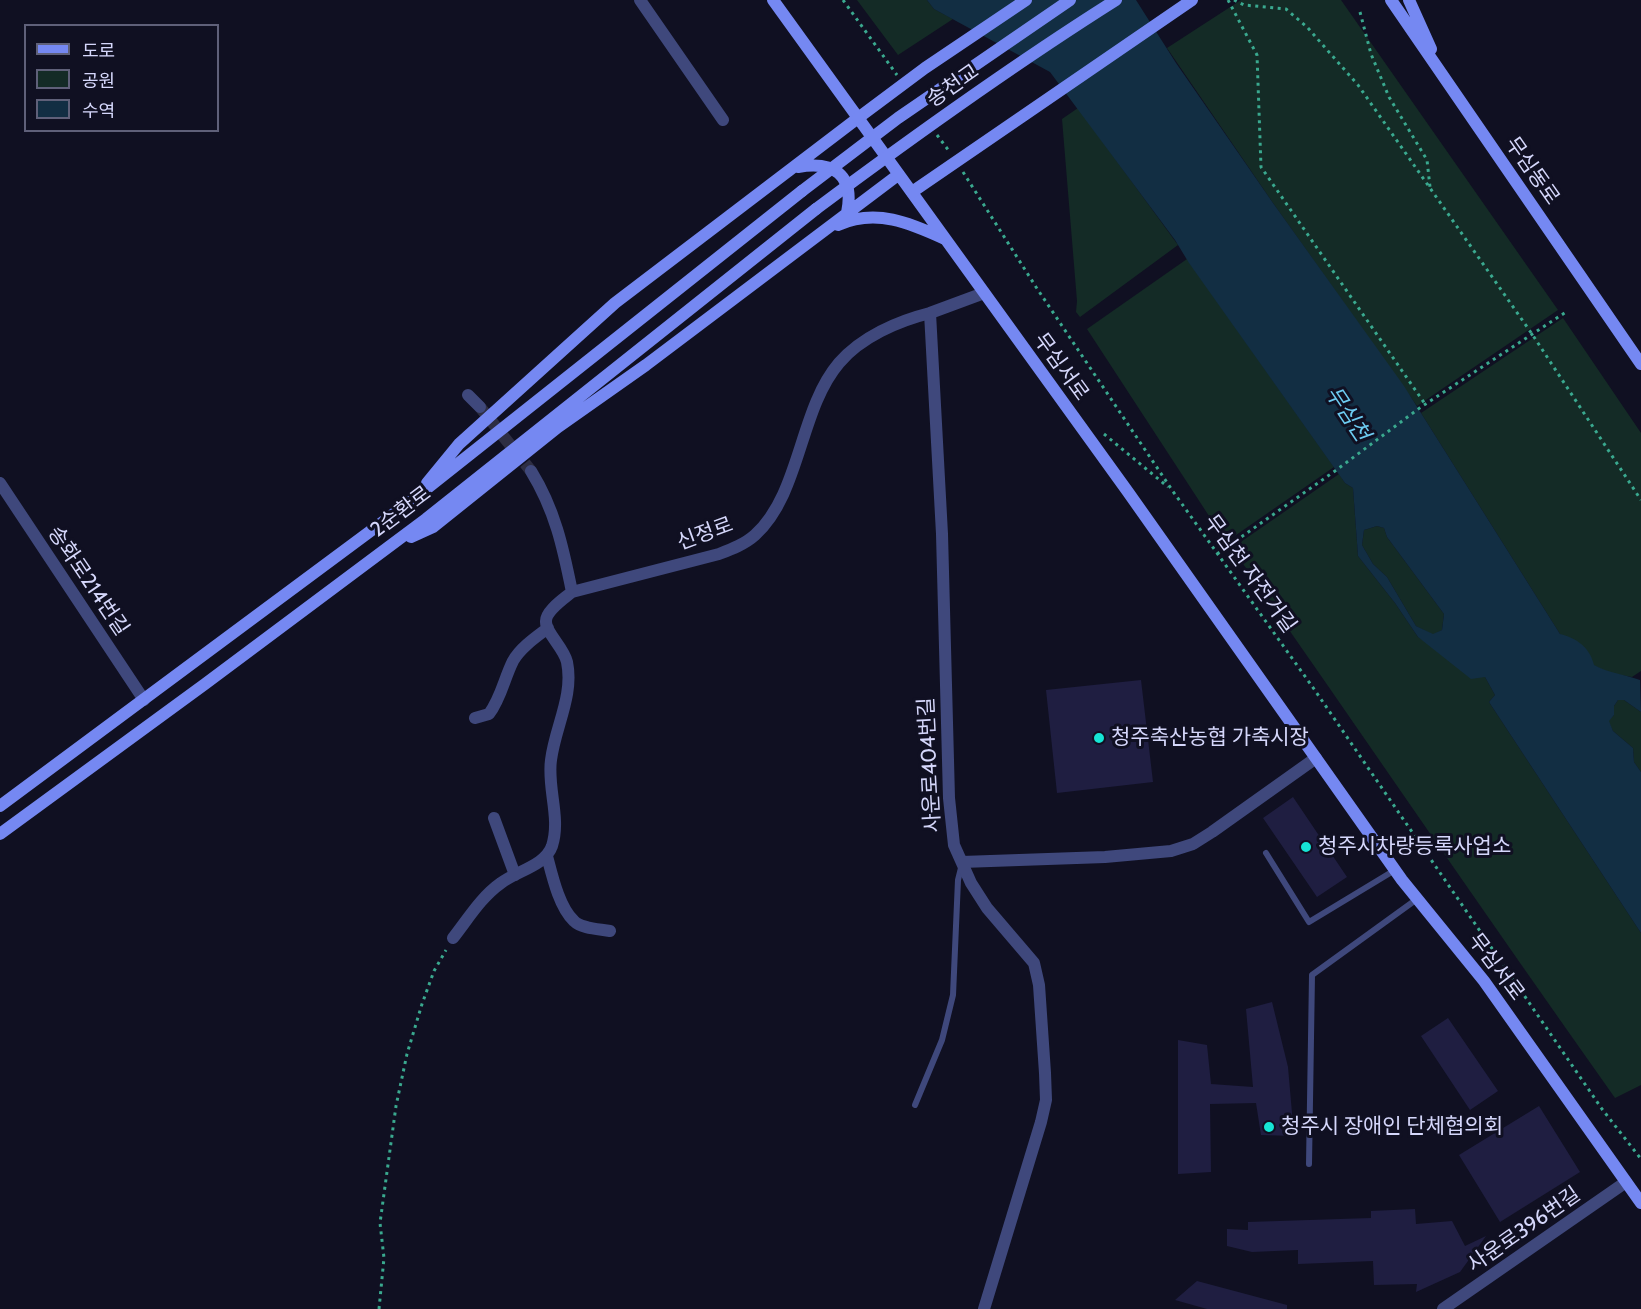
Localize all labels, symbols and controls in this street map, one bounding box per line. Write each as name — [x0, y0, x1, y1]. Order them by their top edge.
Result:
legend — [24, 24, 219, 132]
text: 도로 — [82, 40, 115, 62]
street label: 송천교 — [922, 59, 984, 113]
text: 공원 — [82, 70, 115, 92]
text: 수역 — [82, 100, 115, 122]
street label: 무심동로 — [1500, 132, 1564, 210]
street label: 무심서로 — [1028, 328, 1094, 406]
water label: 무심천 — [1319, 381, 1375, 447]
street label: 2순환로 — [366, 481, 436, 543]
street label: 무심천 자전거길 — [1199, 510, 1301, 638]
street label: 신정로 — [673, 512, 737, 556]
street label: 송화로214번길 — [42, 521, 134, 641]
street label: 사운로404번길 — [914, 697, 946, 833]
place label: 청주축산농협 가축시장 — [1111, 725, 1309, 751]
marker: 청주축산농협 가축시장 — [1092, 731, 1106, 745]
place label: 청주시차량등록사업소 — [1318, 834, 1511, 860]
marker: 청주시차량등록사업소 — [1299, 840, 1313, 854]
street label: 무심서로 — [1463, 929, 1529, 1005]
place label: 청주시 장애인 단체협의회 — [1281, 1114, 1503, 1140]
marker: 청주시 장애인 단체협의회 — [1262, 1120, 1276, 1134]
street label: 사운로396번길 — [1463, 1182, 1585, 1278]

